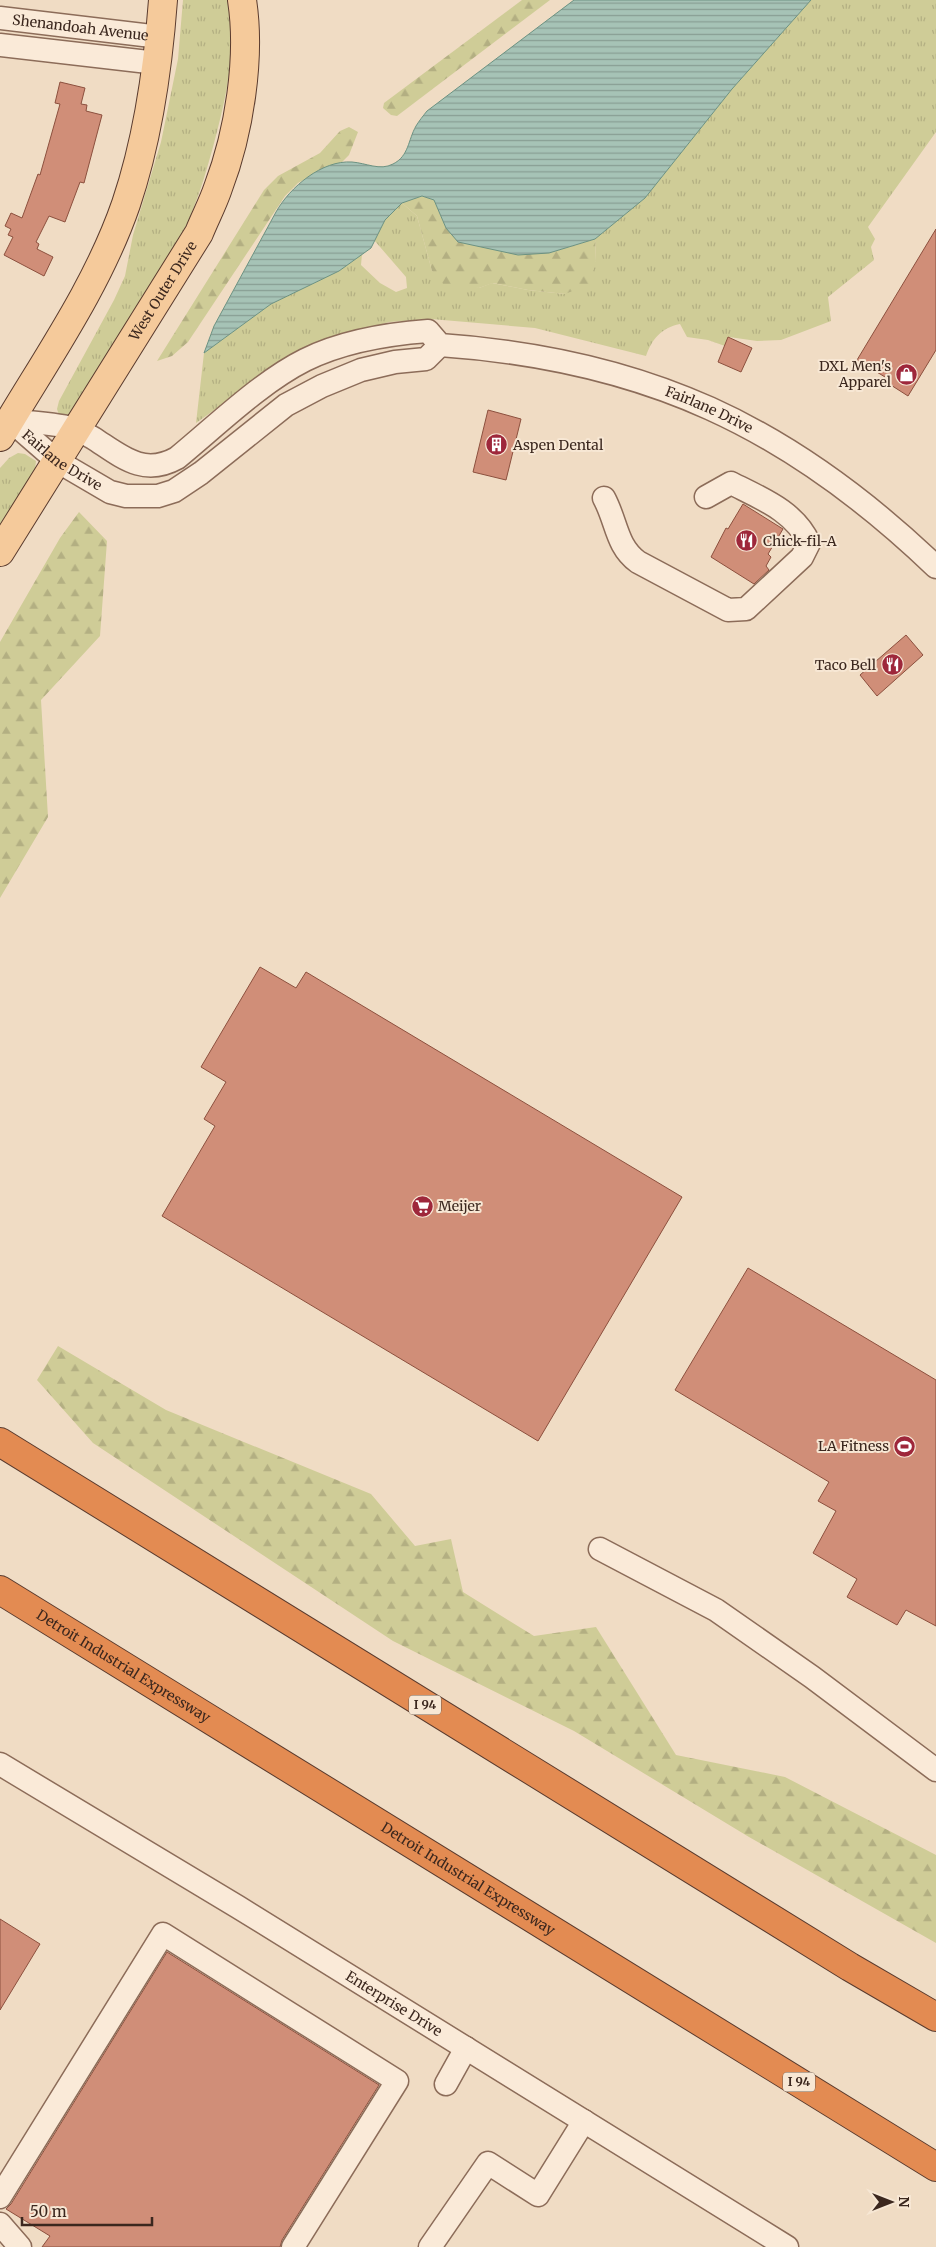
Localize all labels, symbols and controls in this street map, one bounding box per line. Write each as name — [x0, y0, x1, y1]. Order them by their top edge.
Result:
street label: Shenandoah Avenue — [11, 11, 150, 45]
street label: West Outer Drive — [125, 238, 201, 345]
place label: DXL Men's Apparel — [819, 357, 892, 391]
shop icon: DXL Men's Apparel — [895, 362, 919, 386]
street label: Fairlane Drive — [663, 382, 756, 437]
street label: Fairlane Drive — [18, 426, 105, 494]
building icon: Aspen Dental — [485, 433, 509, 457]
place label: Aspen Dental — [512, 436, 604, 454]
restaurant icon: Chick-fil-A — [735, 529, 759, 553]
place label: Chick-fil-A — [763, 532, 837, 550]
restaurant icon: Taco Bell — [880, 653, 904, 677]
place label: Taco Bell — [815, 656, 877, 674]
supermarket icon: Meijer — [410, 1194, 434, 1218]
place label: Meijer — [438, 1197, 481, 1215]
sports icon: LA Fitness — [893, 1434, 917, 1458]
place label: LA Fitness — [818, 1437, 889, 1455]
street label: Detroit Industrial Expressway — [33, 1606, 215, 1727]
road number: I 94 — [409, 1696, 441, 1714]
street label: Detroit Industrial Expressway — [378, 1818, 559, 1940]
street label: Enterprise Drive — [342, 1967, 445, 2040]
road number: I 94 — [783, 2072, 815, 2092]
north arrow — [866, 2177, 916, 2227]
scale bar — [22, 2194, 152, 2226]
text: N — [895, 2196, 913, 2208]
text: 50 m — [30, 2202, 67, 2221]

